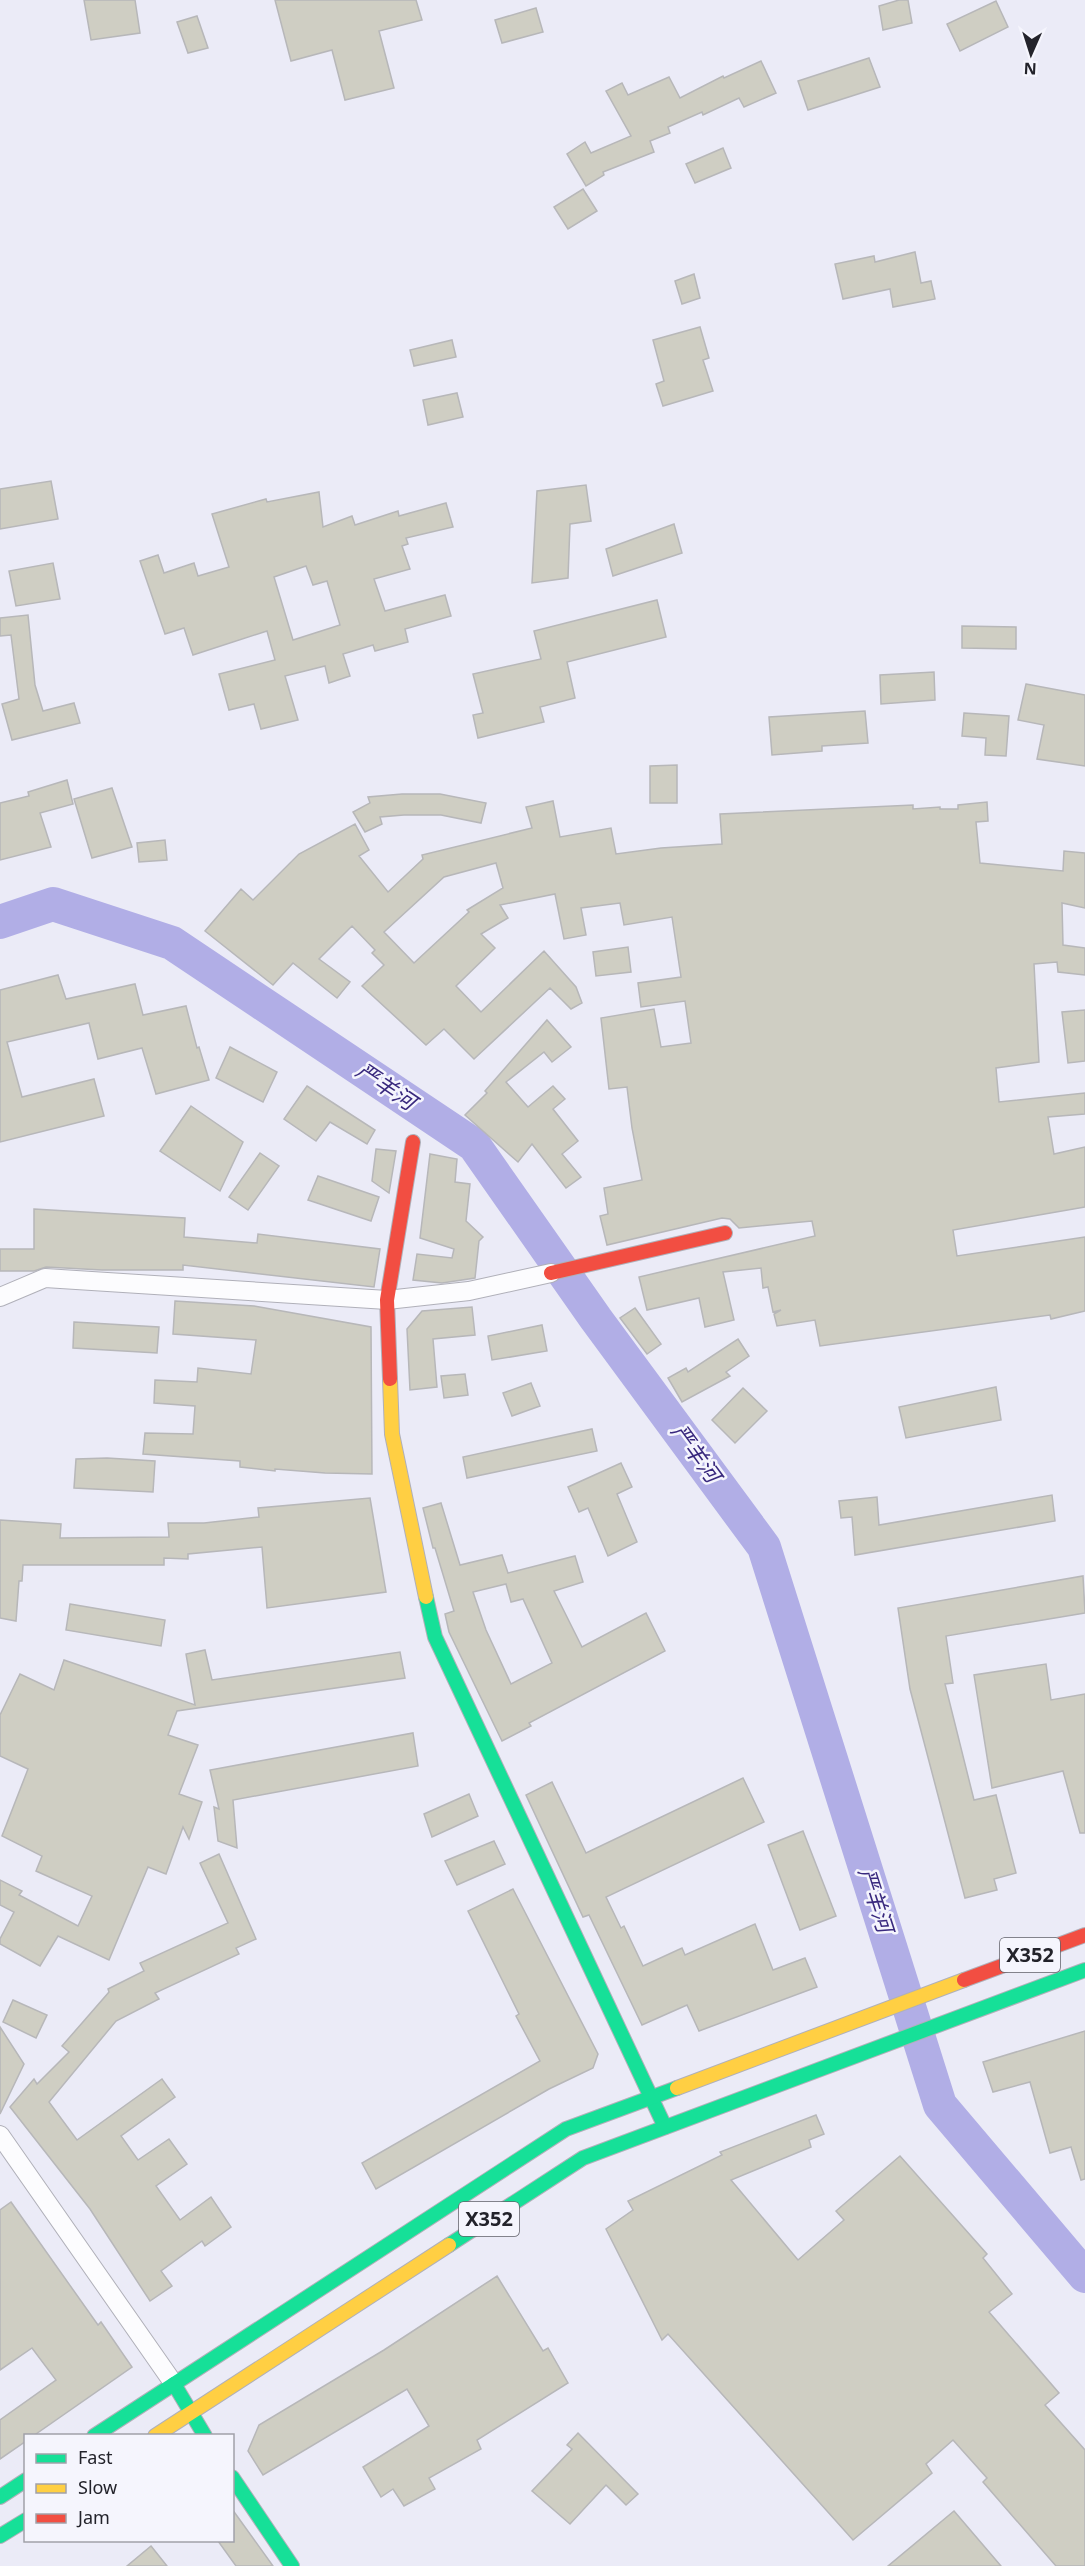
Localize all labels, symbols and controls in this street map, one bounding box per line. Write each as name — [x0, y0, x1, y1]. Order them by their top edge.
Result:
north arrow — [1001, 24, 1061, 84]
text: N — [1023, 58, 1037, 80]
water label: 严羊河 — [351, 1054, 426, 1118]
water label: 严羊河 — [665, 1417, 731, 1491]
water label: 严羊河 — [852, 1864, 903, 1940]
road number: X352 — [1000, 1938, 1060, 1972]
road number: X352 — [459, 2202, 519, 2236]
legend — [24, 2434, 234, 2542]
text: Fast — [78, 2445, 113, 2469]
text: Slow — [78, 2475, 117, 2499]
text: Jam — [76, 2505, 110, 2529]

